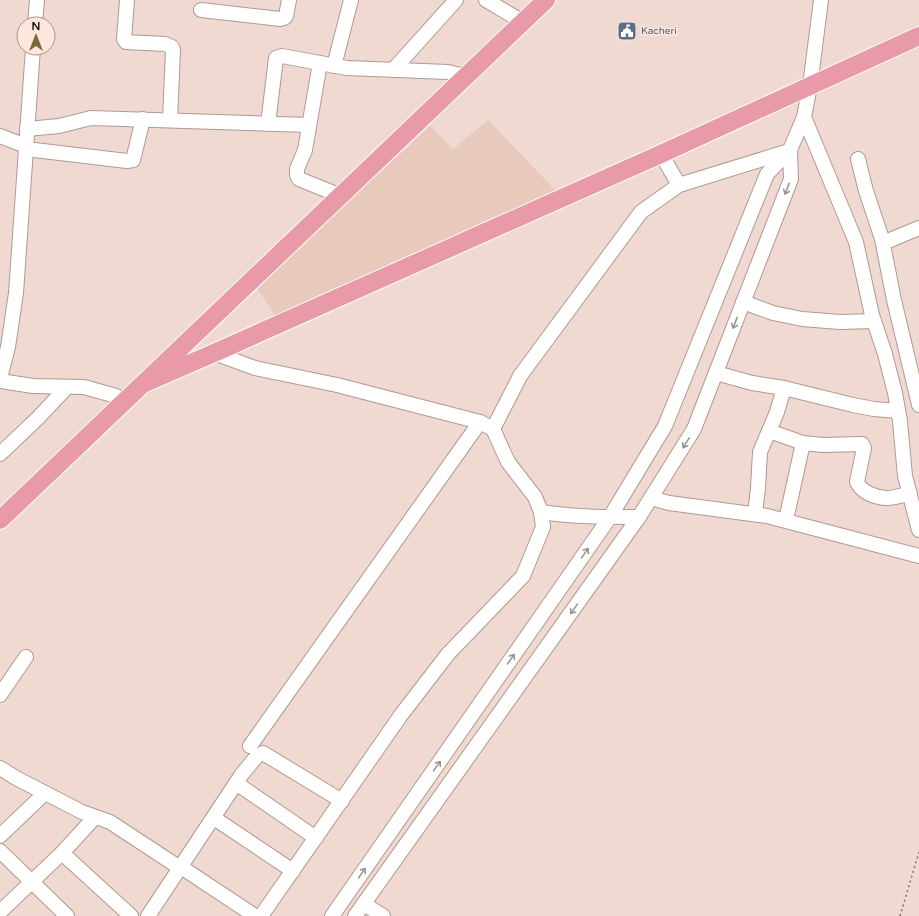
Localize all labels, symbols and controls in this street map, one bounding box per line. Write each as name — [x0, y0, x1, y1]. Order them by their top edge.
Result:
north arrow — [16, 16, 56, 56]
text: N — [32, 20, 40, 33]
public building icon: Kacheri — [616, 20, 638, 42]
place label: Kacheri — [641, 25, 677, 37]
one-way arrow — [782, 182, 790, 194]
one-way arrow — [731, 317, 739, 329]
one-way arrow — [681, 437, 689, 449]
one-way arrow — [581, 547, 589, 558]
one-way arrow — [570, 603, 578, 614]
one-way arrow — [507, 654, 515, 665]
one-way arrow — [433, 761, 441, 772]
one-way arrow — [358, 867, 366, 878]

